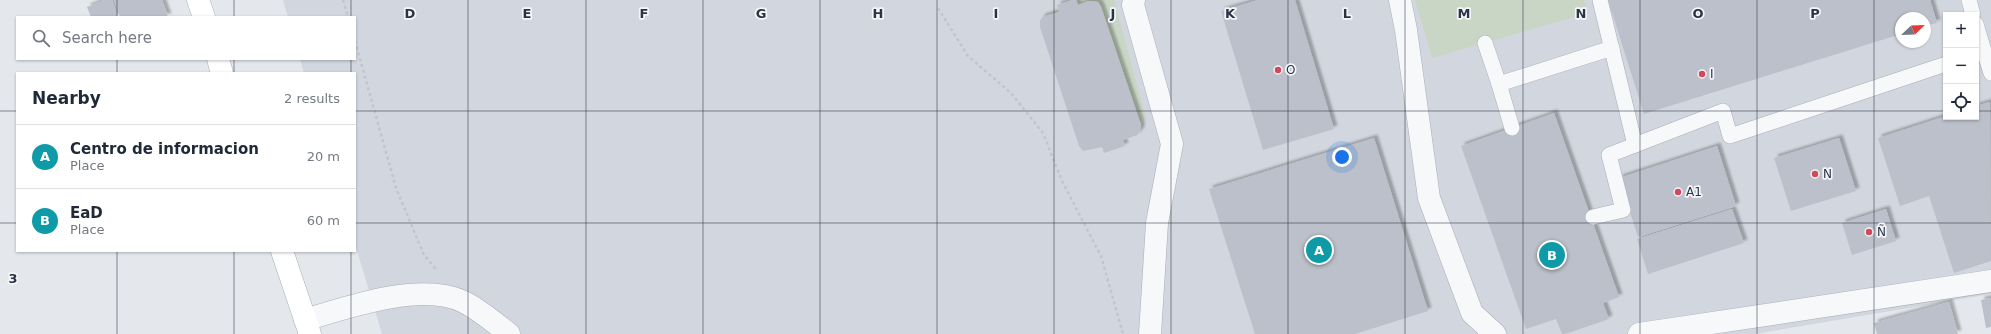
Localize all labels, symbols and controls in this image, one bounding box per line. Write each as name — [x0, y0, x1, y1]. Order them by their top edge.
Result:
text: D — [405, 6, 416, 21]
text: E — [523, 6, 531, 21]
text: F — [640, 6, 648, 21]
text: G — [756, 6, 766, 21]
text: H — [873, 6, 883, 21]
text: I — [994, 6, 998, 21]
text: J — [1110, 6, 1115, 21]
text: K — [1225, 6, 1236, 21]
text: L — [1343, 6, 1351, 21]
text: M — [1458, 6, 1470, 21]
text: N — [1576, 6, 1586, 21]
text: O — [1692, 6, 1704, 21]
text: P — [1810, 6, 1820, 21]
north arrow — [1895, 12, 1931, 48]
map controls — [1943, 12, 1979, 120]
button: + — [1943, 12, 1979, 48]
search box — [16, 16, 356, 60]
icon: search — [30, 27, 52, 49]
text: Search here — [62, 29, 152, 47]
button: − — [1943, 48, 1979, 84]
place label: O — [1286, 63, 1295, 77]
marker: O — [1273, 65, 1283, 75]
place label: I — [1710, 67, 1714, 81]
marker: I — [1697, 69, 1707, 79]
button: locate — [1943, 84, 1979, 120]
text: Nearby — [32, 88, 101, 108]
text: 2 results — [284, 91, 340, 106]
text: Centro de informacion — [70, 140, 259, 158]
your location — [1332, 147, 1352, 167]
text: A — [40, 149, 50, 164]
text: 20 m — [307, 149, 340, 164]
text: Place — [70, 158, 105, 173]
place label: N — [1823, 167, 1832, 181]
marker: N — [1810, 169, 1820, 179]
place label: A1 — [1686, 185, 1702, 199]
marker: A1 — [1673, 187, 1683, 197]
text: EaD — [70, 204, 103, 222]
text: B — [40, 213, 50, 228]
text: 60 m — [307, 213, 340, 228]
text: Place — [70, 222, 105, 237]
place label: Ñ — [1877, 224, 1886, 239]
marker: Ñ — [1864, 227, 1874, 237]
pin: A — [1306, 235, 1332, 265]
pin: B — [1539, 240, 1565, 270]
text: 3 — [8, 271, 18, 286]

